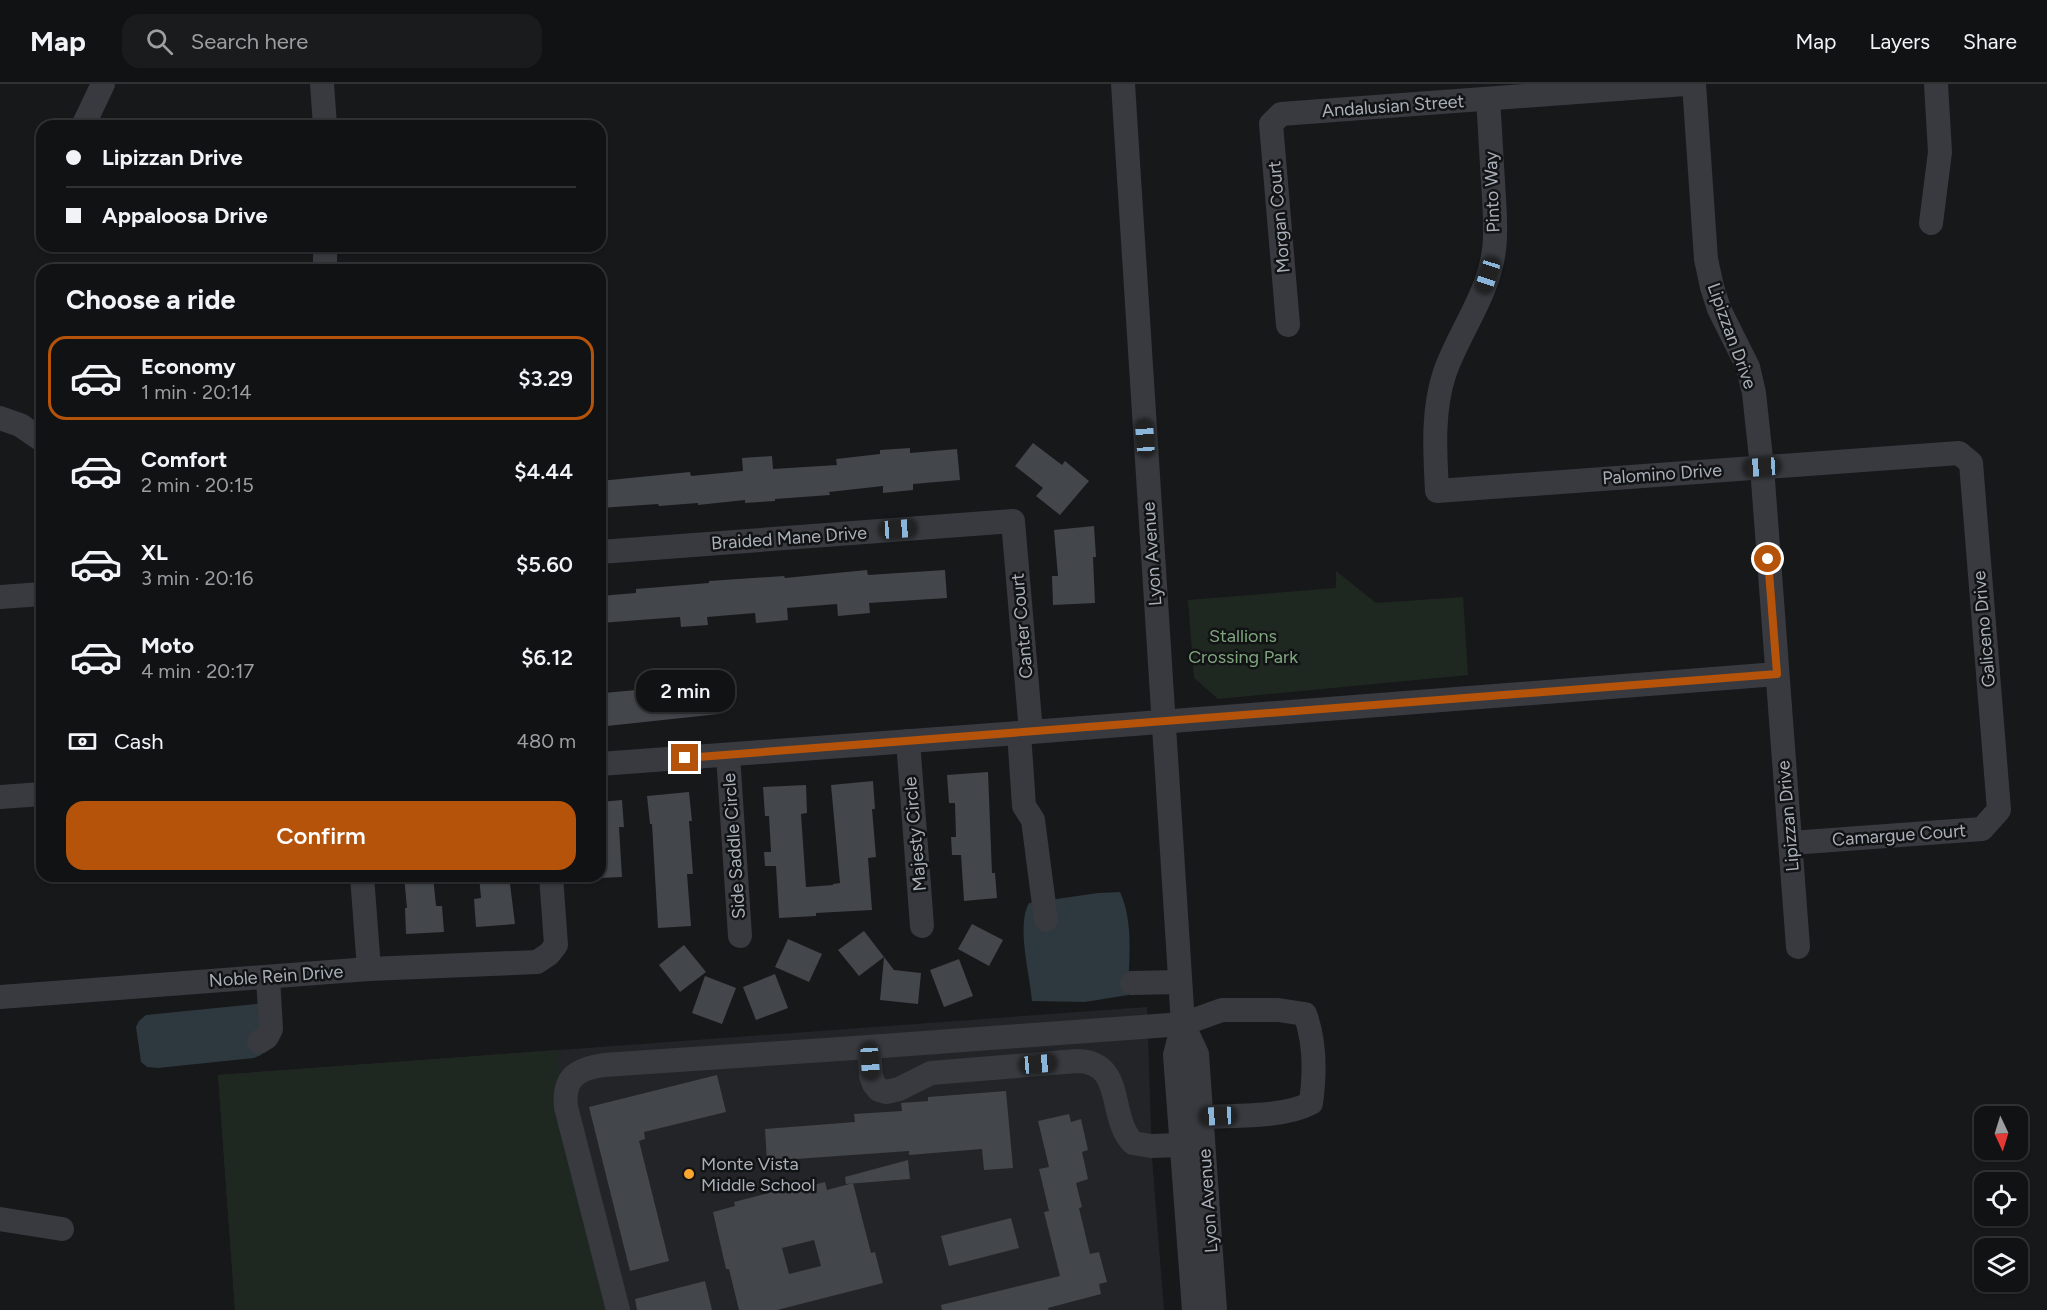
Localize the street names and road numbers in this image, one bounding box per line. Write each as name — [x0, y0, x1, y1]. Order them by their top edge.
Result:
street label: Andalusian Street — [1321, 90, 1465, 122]
street label: Pinto Way — [1480, 150, 1504, 233]
street label: Morgan Court — [1263, 160, 1295, 274]
street label: Lipizzan Drive — [1703, 280, 1761, 392]
street label: Palomino Drive — [1601, 459, 1723, 489]
street label: Lyon Avenue — [1137, 501, 1167, 607]
street label: Braided Mane Drive — [710, 522, 868, 554]
street label: Galiceno Drive — [1968, 570, 2000, 688]
street label: Canter Court — [1006, 572, 1038, 680]
street label: Lipizzan Drive — [1772, 759, 1804, 872]
street label: Side Saddle Circle — [718, 772, 750, 920]
street label: Majesty Circle — [899, 776, 931, 892]
street label: Camargue Court — [1831, 819, 1967, 851]
street label: Noble Rein Drive — [208, 960, 344, 992]
street label: Lyon Avenue — [1193, 1148, 1223, 1254]

